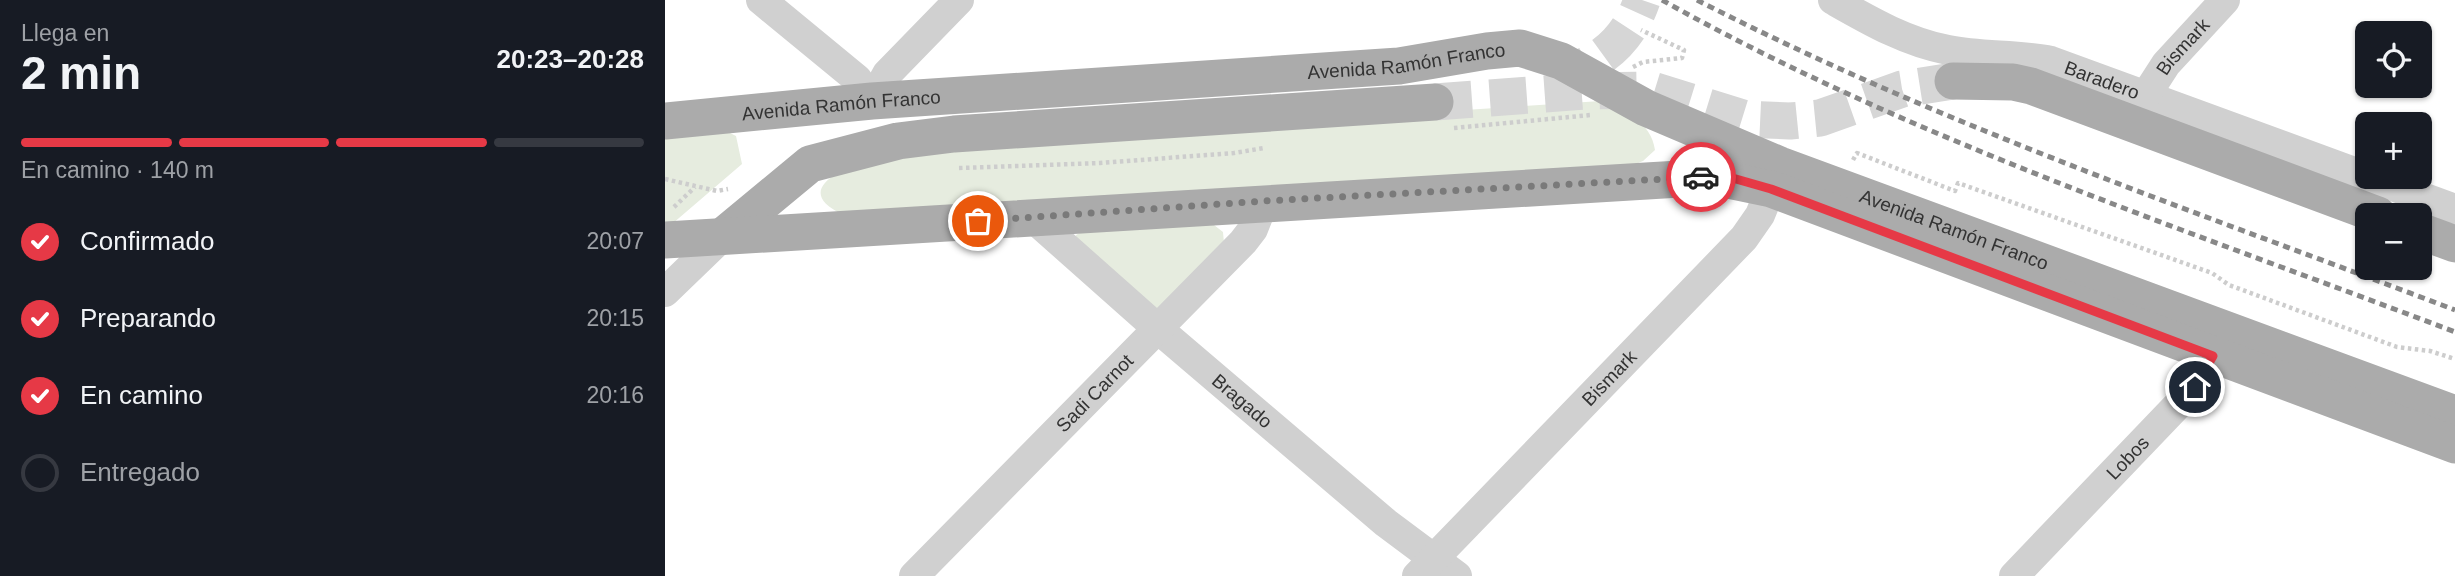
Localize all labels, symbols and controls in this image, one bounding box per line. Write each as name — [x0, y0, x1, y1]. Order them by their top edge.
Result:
street label: Bismark — [2152, 14, 2214, 79]
text: Llega en — [21, 20, 109, 46]
map controls — [2355, 21, 2432, 280]
button: locate — [2355, 21, 2432, 98]
street label: Avenida Ramón Franco — [1307, 39, 1506, 83]
text: 20:23–20:28 — [497, 44, 644, 74]
text: 2 min — [21, 47, 141, 99]
street label: Baradero — [2061, 57, 2142, 103]
street label: Avenida Ramón Franco — [741, 86, 941, 125]
button: + — [2355, 112, 2432, 189]
courier — [1666, 142, 1736, 212]
text: En camino · 140 m — [21, 157, 214, 183]
icon: car — [1682, 158, 1720, 196]
street label: Avenida Ramón Franco — [1857, 185, 2051, 274]
pin — [948, 191, 1008, 251]
icon: bag — [959, 202, 997, 240]
button: − — [2355, 203, 2432, 280]
icon: check — [21, 223, 59, 261]
text: Confirmado — [80, 226, 214, 256]
text: 20:07 — [586, 228, 644, 254]
icon: check — [21, 300, 59, 338]
text: Preparando — [80, 303, 216, 333]
text: 20:15 — [586, 305, 644, 331]
street label: Bismark — [1578, 346, 1641, 410]
street label: Sadi Carnot — [1052, 350, 1138, 436]
pin — [2165, 357, 2225, 417]
icon: home — [2176, 368, 2214, 406]
street label: Bragado — [1208, 370, 1276, 432]
icon: check — [21, 377, 59, 415]
text: En camino — [80, 380, 203, 410]
text: 20:16 — [586, 382, 644, 408]
street label: Lobos — [2102, 432, 2153, 484]
text: Entregado — [80, 457, 200, 487]

